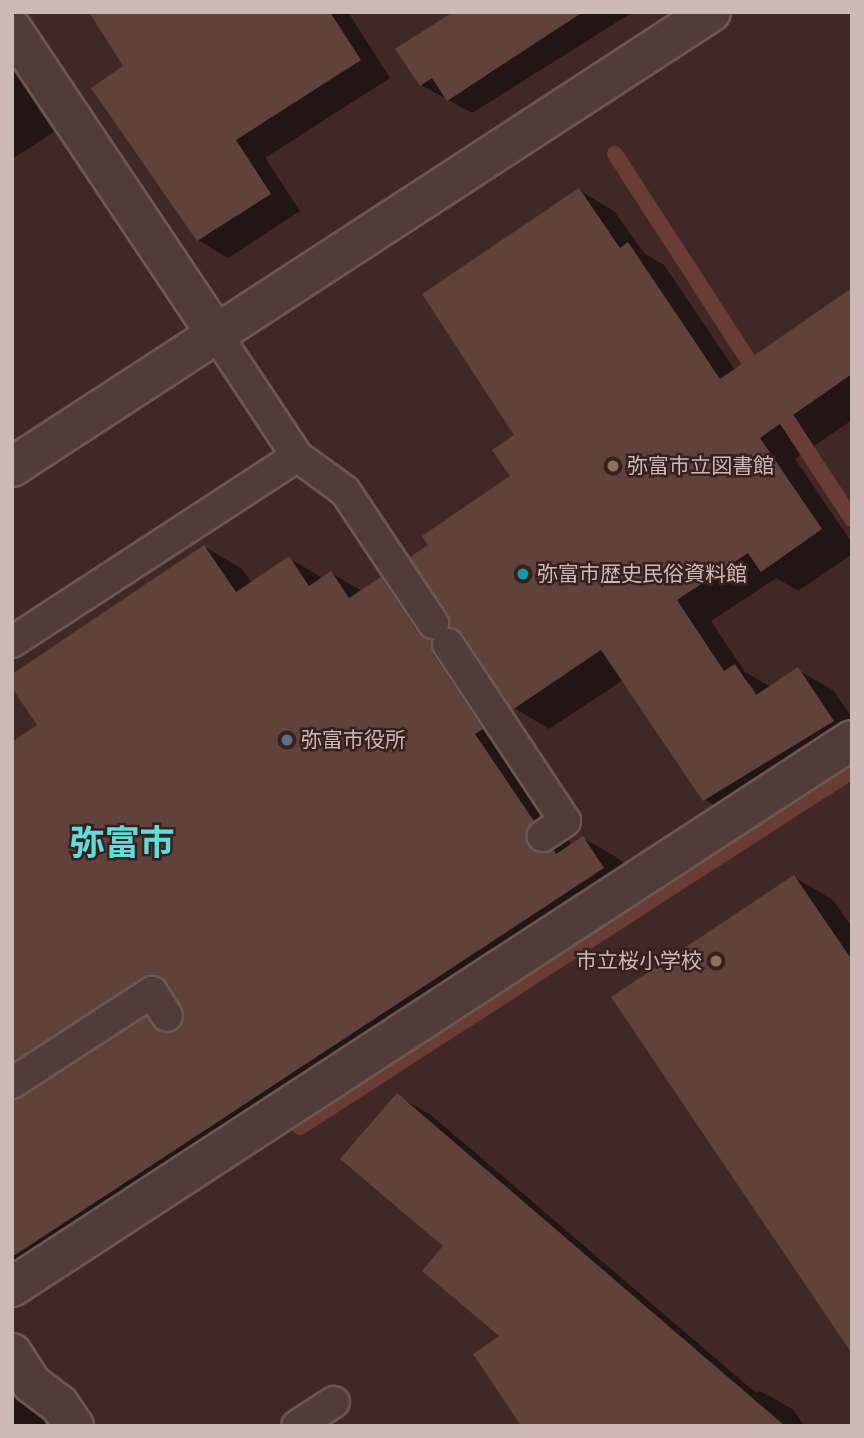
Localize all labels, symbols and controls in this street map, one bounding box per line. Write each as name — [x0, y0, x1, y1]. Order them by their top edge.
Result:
place label: 弥富市立図書館 — [627, 453, 774, 479]
marker: 弥富市立図書館 — [605, 458, 621, 474]
place label: 弥富市歴史民俗資料館 — [537, 561, 747, 587]
marker: 弥富市歴史民俗資料館 — [515, 566, 531, 582]
place label: 弥富市役所 — [301, 727, 406, 753]
marker: 弥富市役所 — [279, 732, 295, 748]
district label: 弥富市 — [70, 823, 174, 865]
place label: 市立桜小学校 — [576, 948, 702, 974]
marker: 市立桜小学校 — [708, 953, 724, 969]

